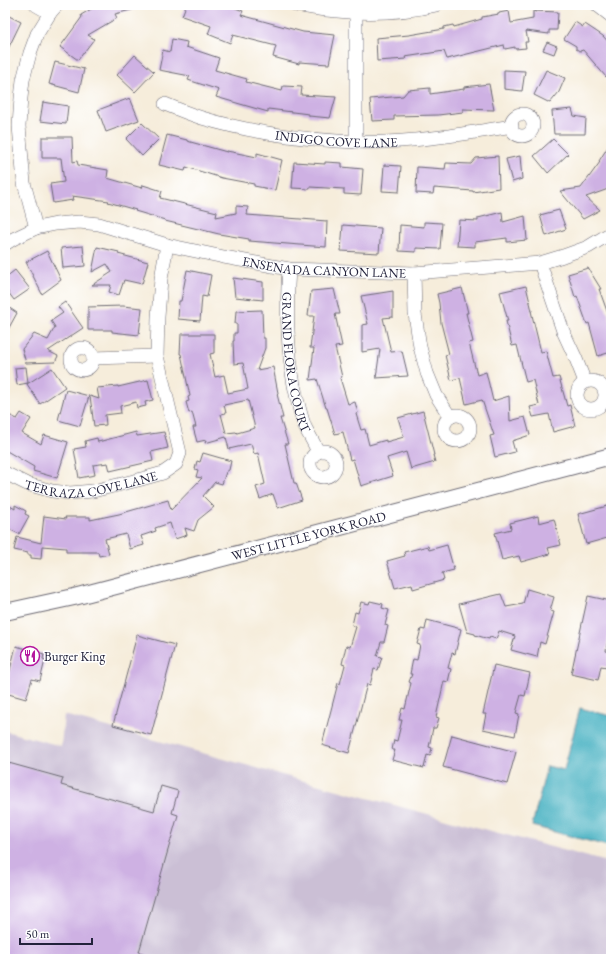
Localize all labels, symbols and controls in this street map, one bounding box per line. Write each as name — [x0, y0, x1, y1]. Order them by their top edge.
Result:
street label: INDIGO COVE LANE — [274, 126, 398, 151]
street label: ENSENADA CANYON LANE — [241, 253, 406, 282]
street label: GRAND FLORA COURT — [278, 292, 315, 436]
street label: TERRAZA COVE LANE — [22, 467, 159, 502]
street label: WEST LITTLE YORK ROAD — [229, 507, 388, 564]
restaurant icon: Burger King — [19, 645, 41, 667]
place label: Burger King — [44, 648, 105, 665]
scale bar — [20, 920, 92, 946]
text: 50 m — [26, 926, 50, 942]

